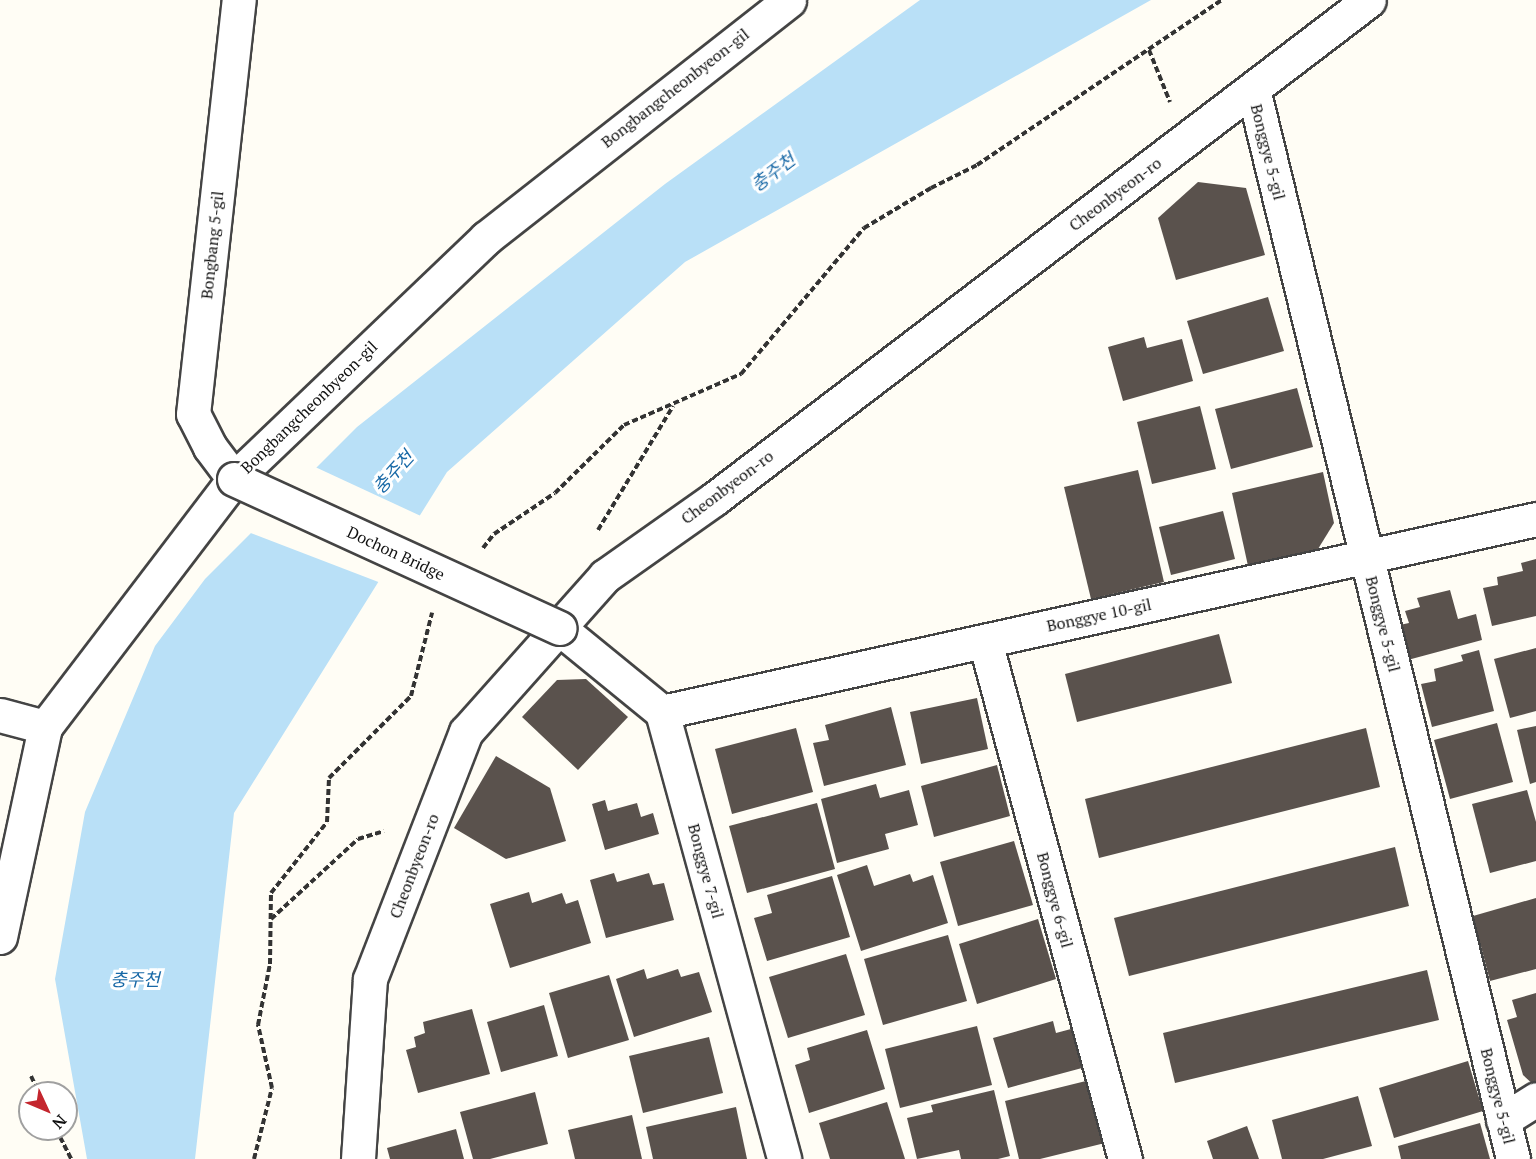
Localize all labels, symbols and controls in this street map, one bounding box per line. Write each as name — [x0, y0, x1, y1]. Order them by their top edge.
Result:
street label: Bongbangcheonbyeon-gil — [597, 24, 753, 152]
street label: Bonggye 5-gil — [1247, 102, 1289, 202]
water label: 충주천 — [747, 148, 799, 196]
street label: Cheonbyeon-ro — [1065, 153, 1165, 235]
street label: Bongbang 5-gil — [197, 190, 227, 300]
street label: Bongbangcheonbyeon-gil — [237, 337, 381, 477]
water label: 충주천 — [368, 446, 418, 498]
street label: Cheonbyeon-ro — [677, 446, 777, 528]
street label: Dochon Bridge — [344, 522, 448, 584]
street label: Bonggye 5-gil — [1362, 574, 1404, 674]
street label: Bonggye 10-gil — [1045, 595, 1153, 635]
street label: Cheonbyeon-ro — [385, 811, 443, 921]
street label: Bonggye 7-gil — [684, 822, 728, 920]
street label: Bonggye 6-gil — [1033, 850, 1077, 950]
water label: 충주천 — [110, 968, 160, 990]
street label: Bonggye 5-gil — [1477, 1046, 1519, 1146]
north arrow — [18, 1081, 78, 1141]
text: N — [47, 1110, 72, 1134]

